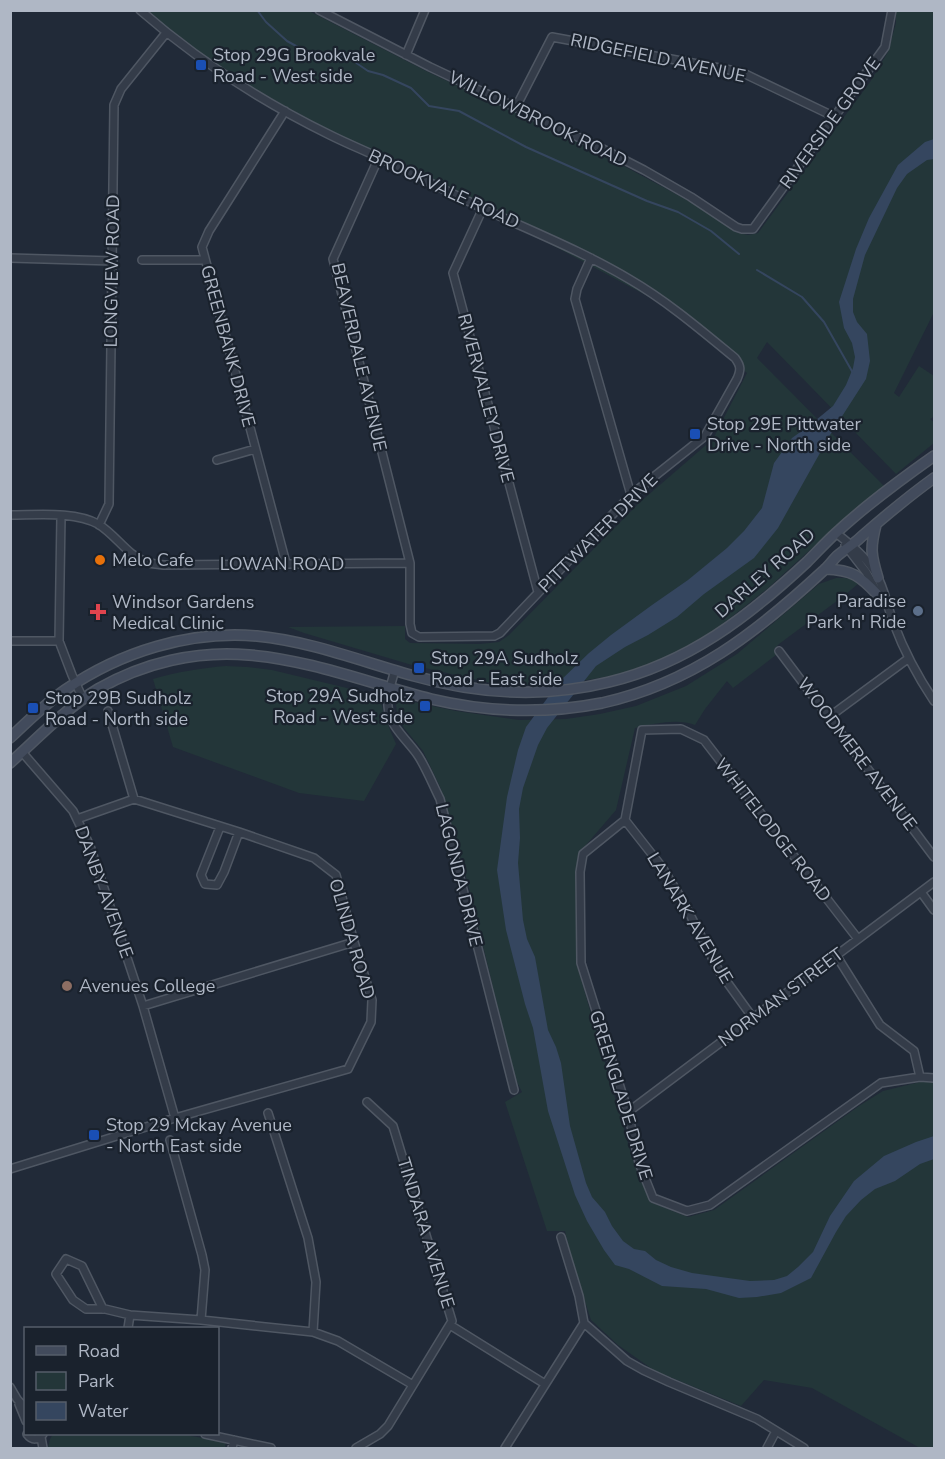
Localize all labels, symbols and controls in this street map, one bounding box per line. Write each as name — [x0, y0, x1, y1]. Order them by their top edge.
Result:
street label: RIDGEFIELD AVENUE — [568, 28, 748, 88]
place label: Stop 29G Brookvale Road - West side — [213, 43, 375, 88]
street label: RIVERSIDE GROVE — [774, 52, 886, 194]
marker: Stop 29G Brookvale Road - West side — [194, 58, 208, 72]
street label: WILLOWBROOK ROAD — [445, 65, 631, 173]
street label: BROOKVALE ROAD — [365, 143, 523, 235]
street label: LONGVIEW ROAD — [99, 194, 125, 348]
street label: BEAVERDALE AVENUE — [326, 260, 392, 454]
street label: GREENBANK DRIVE — [195, 262, 261, 430]
street label: RIVERVALLEY DRIVE — [452, 311, 520, 485]
place label: Stop 29E Pittwater Drive - North side — [707, 412, 861, 457]
marker: Stop 29E Pittwater Drive - North side — [688, 427, 702, 441]
street label: PITTWATER DRIVE — [533, 468, 663, 598]
street label: DARLEY ROAD — [710, 523, 820, 623]
place label: Melo Cafe — [112, 548, 194, 572]
street label: LOWAN ROAD — [220, 552, 344, 576]
marker: Melo Cafe — [93, 553, 107, 567]
place label: Paradise Park 'n' Ride — [806, 589, 906, 634]
place label: Windsor Gardens Medical Clinic — [112, 590, 254, 635]
marker: Windsor Gardens Medical Clinic — [89, 603, 107, 621]
marker: Paradise Park 'n' Ride — [911, 604, 925, 618]
place label: Stop 29A Sudholz Road - East side — [431, 646, 578, 691]
marker: Stop 29A Sudholz Road - East side — [412, 661, 426, 675]
street label: WOODMERE AVENUE — [792, 673, 922, 835]
place label: Stop 29A Sudholz Road - West side — [266, 684, 413, 729]
place label: Stop 29B Sudholz Road - North side — [45, 686, 191, 731]
marker: Stop 29A Sudholz Road - West side — [418, 699, 432, 713]
marker: Stop 29B Sudholz Road - North side — [26, 701, 40, 715]
street label: WHITELODGE ROAD — [709, 753, 837, 907]
street label: LAGONDA DRIVE — [430, 801, 488, 949]
street label: DANBY AVENUE — [69, 823, 139, 961]
street label: LANARK AVENUE — [641, 848, 739, 988]
street label: OLINDA ROAD — [323, 876, 381, 1002]
street label: NORMAN STREET — [714, 942, 849, 1052]
place label: Avenues College — [79, 974, 215, 998]
marker: Avenues College — [60, 979, 74, 993]
street label: GREENGLADE DRIVE — [584, 1007, 658, 1183]
place label: Stop 29 Mckay Avenue - North East side — [106, 1113, 292, 1158]
marker: Stop 29 Mckay Avenue - North East side — [87, 1128, 101, 1142]
street label: TINDARA AVENUE — [392, 1155, 460, 1311]
legend — [24, 1327, 219, 1435]
text: Road — [78, 1339, 120, 1363]
text: Park — [78, 1369, 115, 1393]
text: Water — [78, 1399, 129, 1423]

